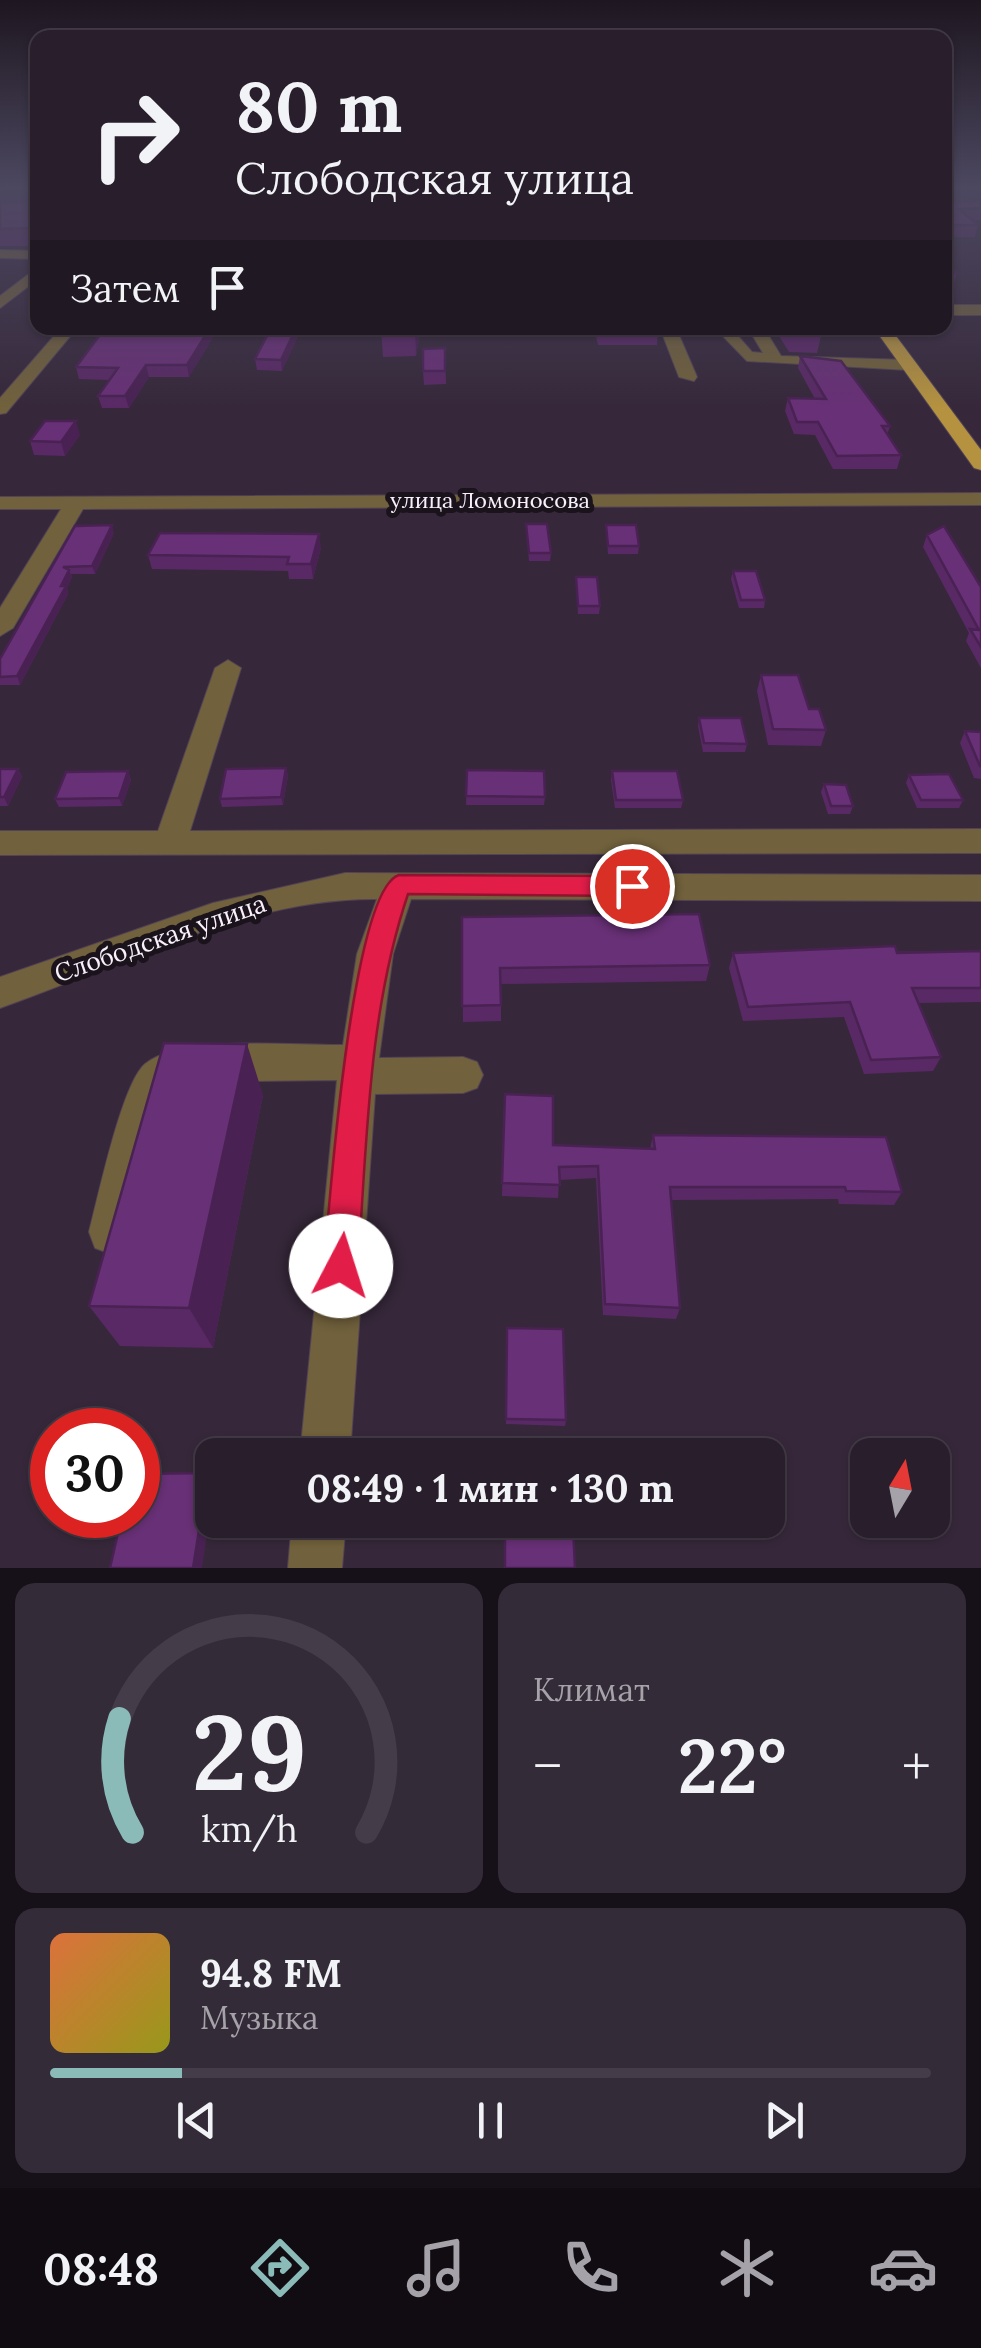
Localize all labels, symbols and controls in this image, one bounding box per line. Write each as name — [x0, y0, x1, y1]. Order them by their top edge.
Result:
text: 80 m — [235, 62, 402, 151]
icon: right — [70, 70, 200, 200]
text: Слободская улица — [235, 149, 634, 206]
icon: arrive — [200, 260, 255, 315]
text: Затем — [70, 264, 180, 312]
street label: улица Ломоносова — [390, 486, 590, 514]
pin — [590, 844, 675, 929]
icon: arrive — [605, 859, 660, 914]
street label: Слободская улица — [50, 887, 270, 989]
position arrow — [289, 1214, 393, 1318]
speed limit sign: 30 — [30, 1408, 160, 1538]
north arrow — [850, 1438, 950, 1538]
map controls — [850, 1438, 950, 1538]
text: 08:49 · 1 мин · 130 m — [306, 1464, 674, 1512]
text: Климат — [533, 1669, 650, 1710]
text: 29 — [191, 1685, 307, 1818]
text: 22° — [678, 1718, 786, 1814]
text: − — [533, 1731, 562, 1801]
text: + — [902, 1731, 931, 1801]
text: km/h — [201, 1806, 297, 1852]
text: 94.8 FM — [200, 1949, 342, 1997]
text: Музыка — [200, 1997, 318, 2038]
icon: previous — [169, 2093, 224, 2148]
icon: pause — [463, 2093, 518, 2148]
icon: next — [757, 2093, 812, 2148]
icon: directions — [245, 2233, 315, 2303]
icon: music — [401, 2233, 471, 2303]
icon: phone — [556, 2233, 626, 2303]
icon: climate — [712, 2233, 782, 2303]
icon: car — [868, 2233, 938, 2303]
text: 08:48 — [43, 2240, 159, 2297]

